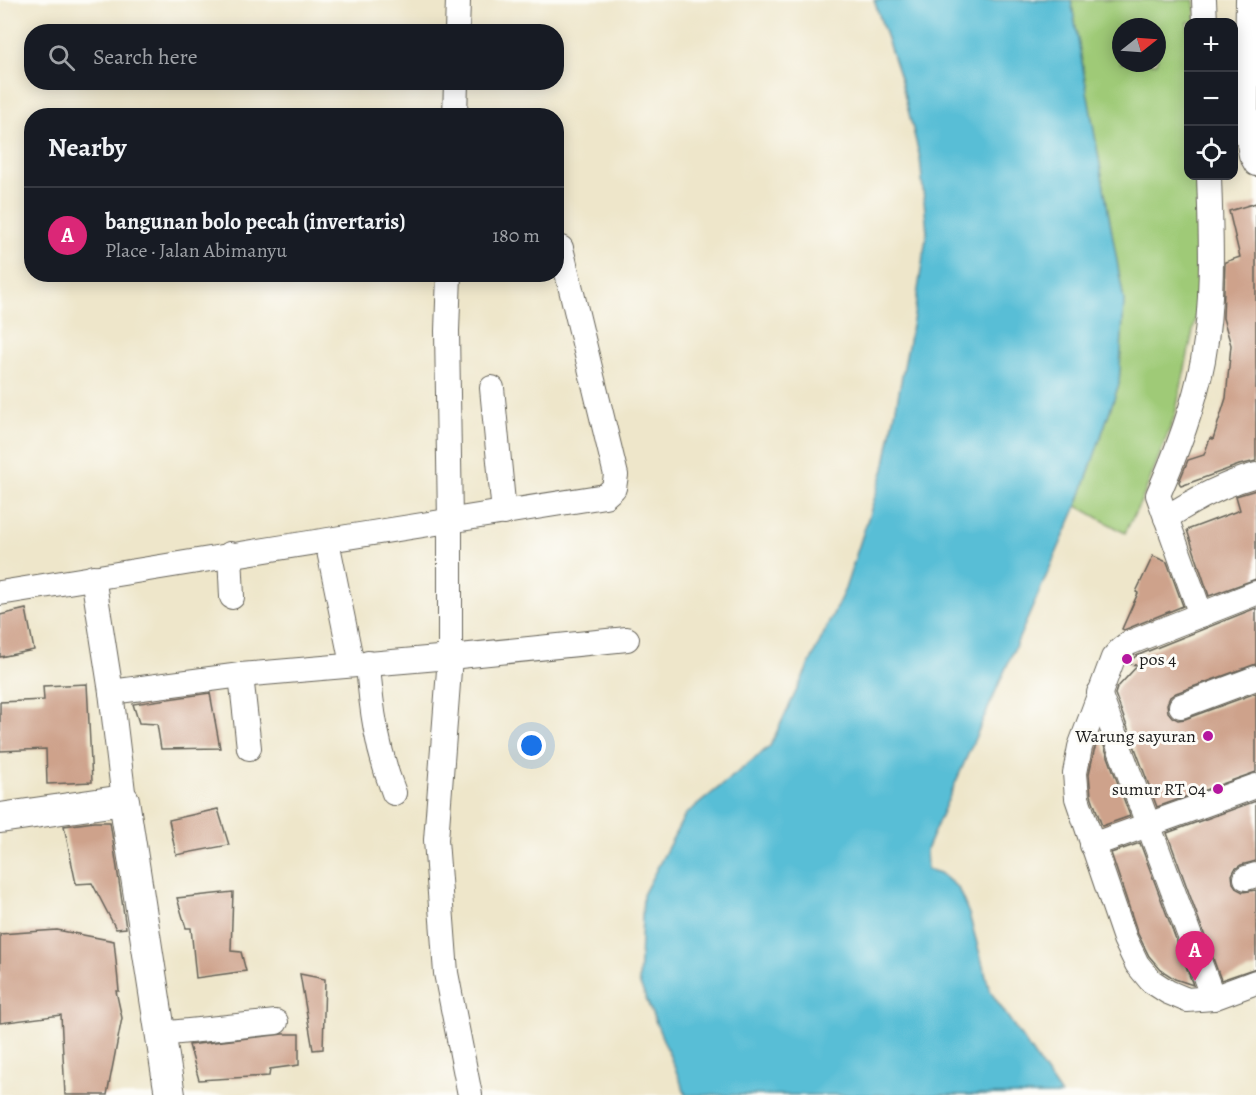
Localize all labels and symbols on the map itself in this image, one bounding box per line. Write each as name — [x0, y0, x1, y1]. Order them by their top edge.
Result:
north arrow — [1112, 18, 1166, 72]
place label: pos 4 — [1139, 647, 1176, 671]
marker: pos 4 — [1120, 652, 1134, 666]
place label: Warung sayuran — [1074, 724, 1196, 748]
marker: Warung sayuran — [1201, 729, 1215, 743]
your location — [517, 731, 546, 760]
place label: sumur RT 04 — [1112, 777, 1206, 801]
marker: sumur RT 04 — [1211, 782, 1225, 796]
pin: A — [1176, 932, 1214, 981]

